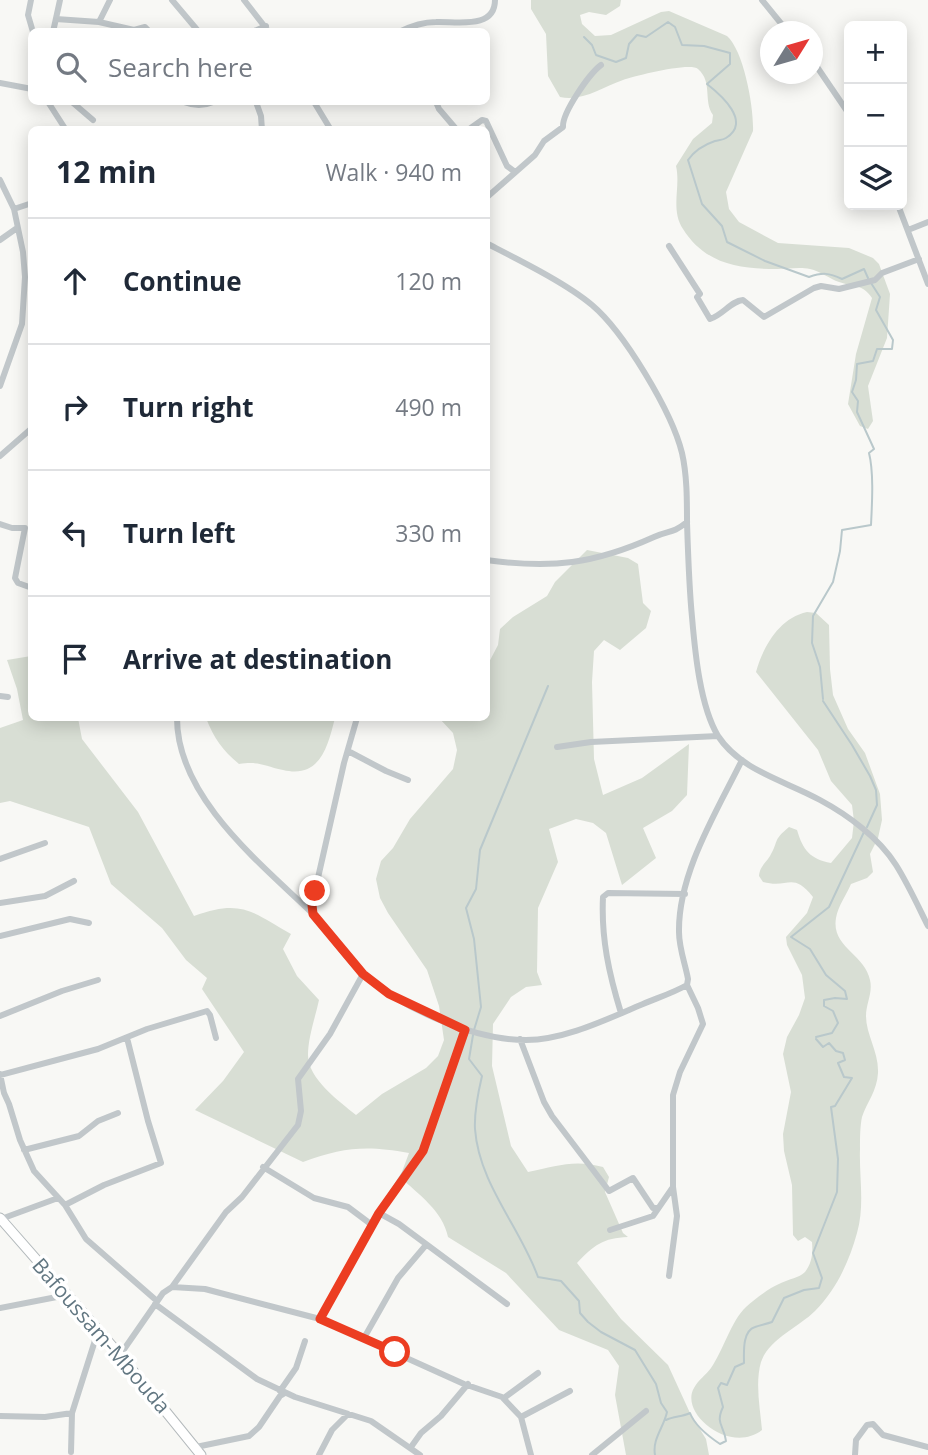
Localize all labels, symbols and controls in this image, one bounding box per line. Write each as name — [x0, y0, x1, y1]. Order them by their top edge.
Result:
north arrow — [760, 21, 823, 84]
map controls — [844, 21, 907, 210]
button: + — [844, 21, 907, 84]
search box — [28, 28, 490, 105]
icon: search — [52, 48, 90, 86]
text: Search here — [108, 49, 253, 85]
button: − — [844, 84, 907, 147]
button: layers — [844, 147, 907, 210]
text: 12 min — [56, 151, 156, 192]
text: Walk · 940 m — [325, 156, 462, 188]
icon: ahead — [56, 262, 94, 300]
text: Continue — [123, 263, 242, 299]
text: 120 m — [395, 265, 462, 297]
icon: right — [56, 388, 94, 426]
text: Turn right — [123, 389, 254, 425]
text: 490 m — [395, 391, 462, 423]
icon: left — [56, 514, 94, 552]
text: Turn left — [123, 515, 235, 551]
text: 330 m — [395, 517, 462, 549]
icon: arrive — [56, 640, 94, 678]
text: Arrive at destination — [123, 641, 392, 677]
route end — [299, 875, 330, 906]
street label: Bafoussam-Mbouda — [26, 1252, 177, 1419]
route start — [379, 1336, 410, 1367]

